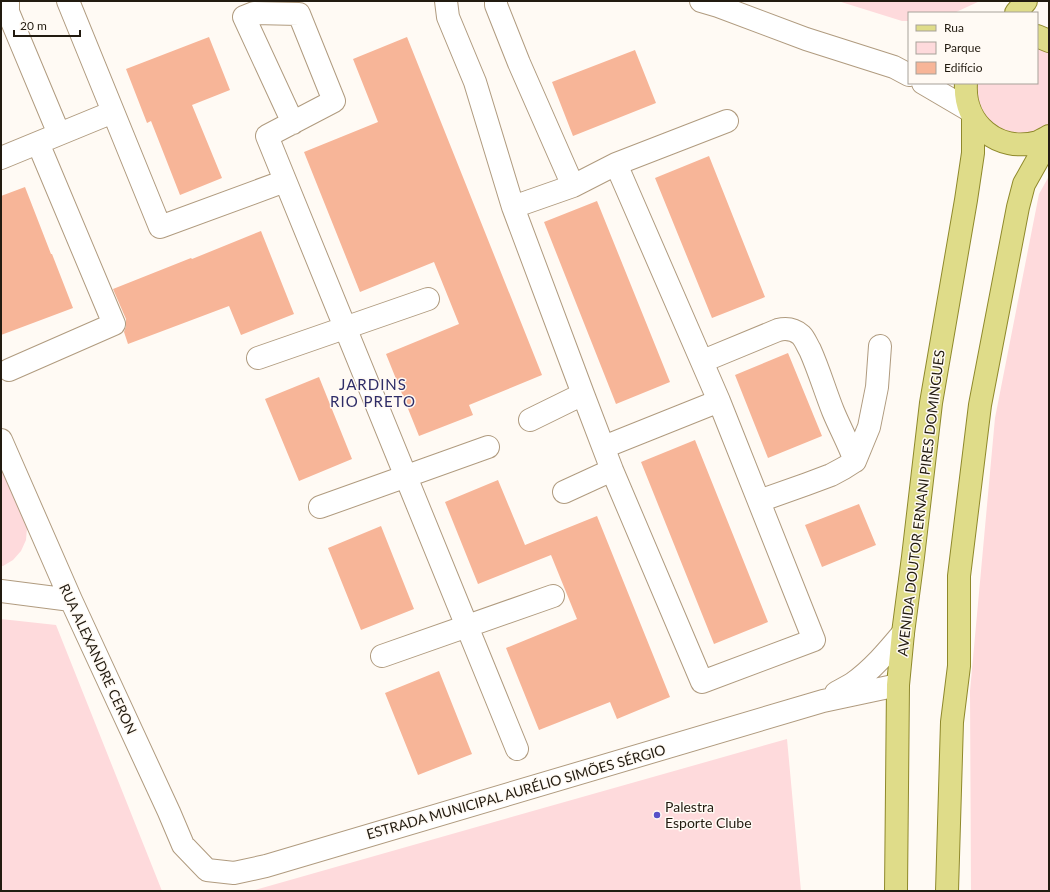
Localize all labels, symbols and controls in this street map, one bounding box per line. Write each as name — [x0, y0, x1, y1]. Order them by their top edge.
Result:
scale bar — [14, 12, 80, 38]
legend — [908, 12, 1038, 84]
text: 20 m — [20, 18, 47, 33]
text: Rua — [944, 20, 964, 35]
text: Parque — [944, 40, 981, 55]
text: Edifício — [944, 60, 983, 75]
street label: AVENIDA DOUTOR ERNANI PIRES DOMINGUES — [893, 349, 948, 657]
district label: JARDINS RIO PRETO — [330, 375, 416, 410]
street label: RUA ALEXANDRE CERON — [56, 581, 141, 737]
street label: ESTRADA MUNICIPAL AURÉLIO SIMÕES SÉRGIO — [364, 741, 667, 842]
place label: Palestra Esporte Clube — [665, 798, 752, 831]
marker: Palestra Esporte Clube — [652, 810, 662, 820]

